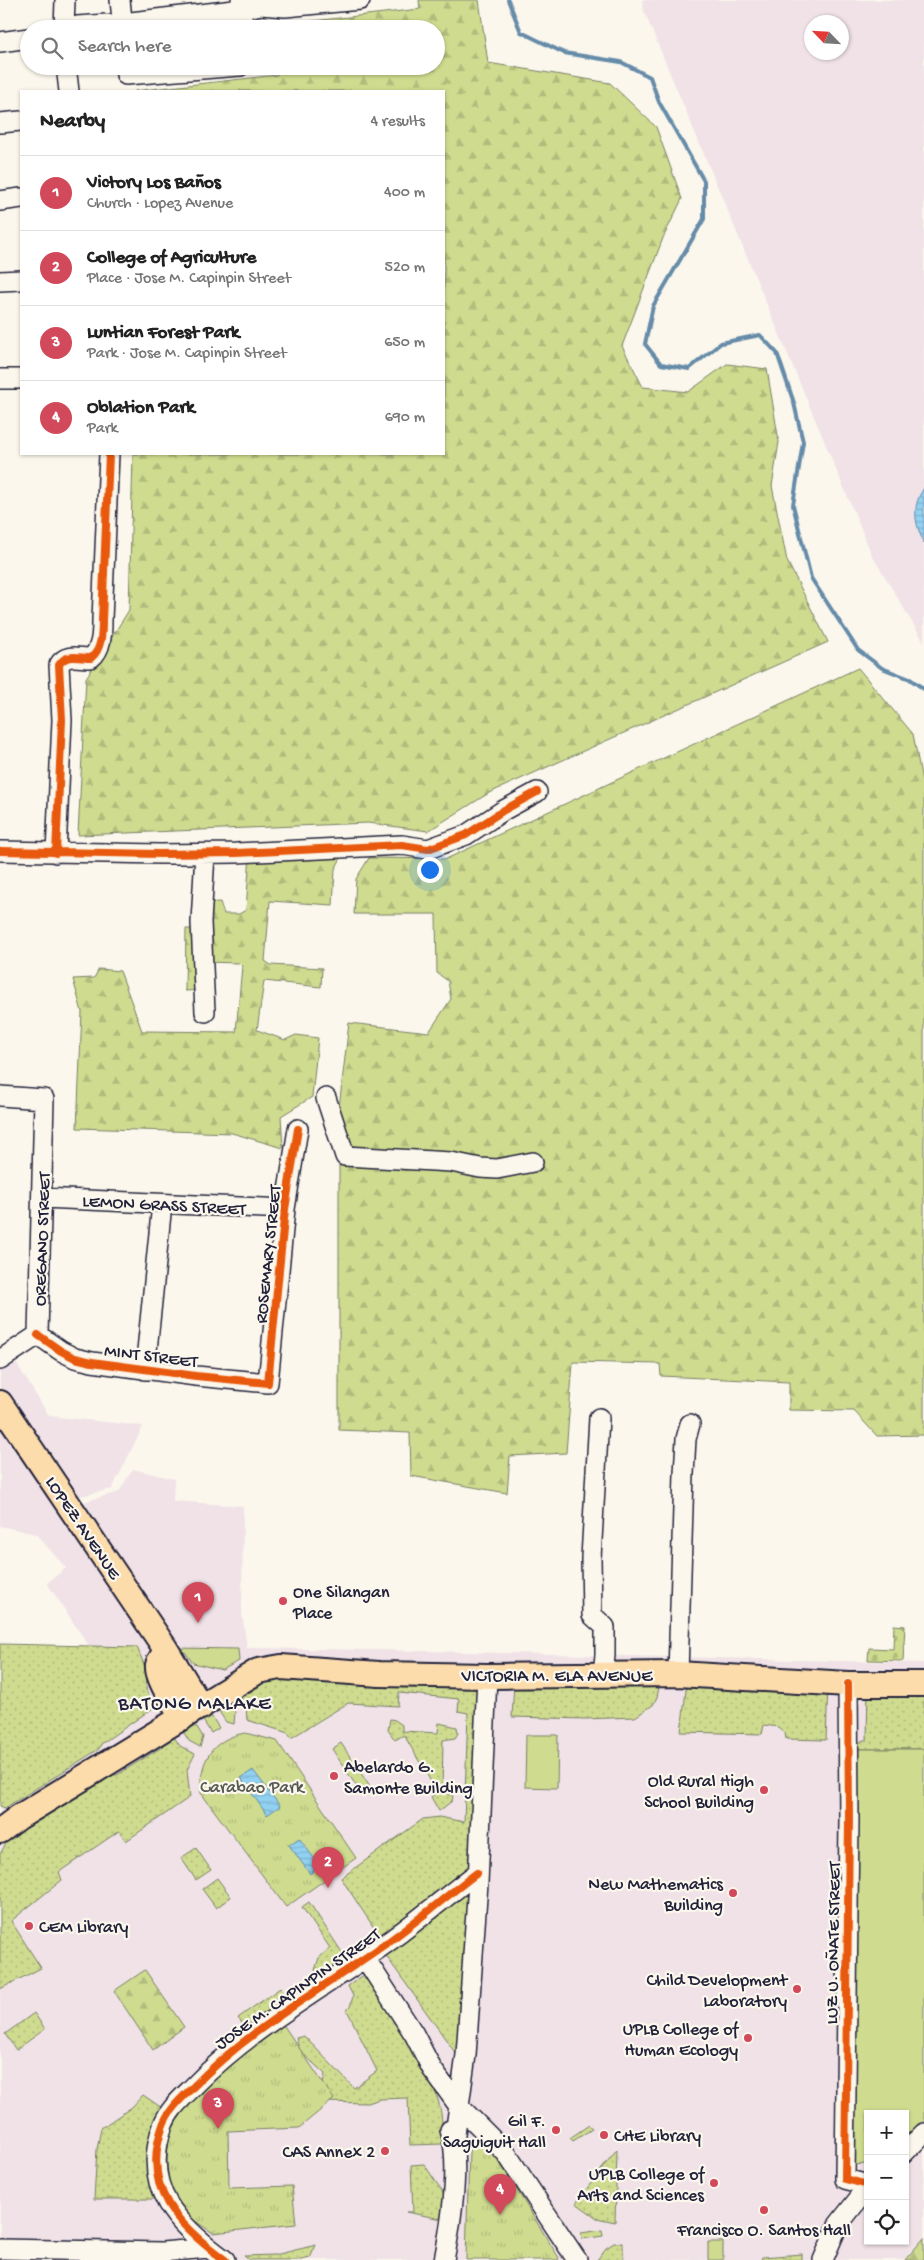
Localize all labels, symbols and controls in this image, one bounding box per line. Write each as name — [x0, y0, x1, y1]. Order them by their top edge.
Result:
north arrow — [804, 15, 849, 60]
search box — [20, 20, 445, 75]
icon: search — [38, 34, 66, 62]
text: Search here — [78, 36, 172, 59]
text: Nearby — [40, 110, 105, 135]
text: 4 results — [370, 113, 425, 132]
text: Victory Los Baños — [87, 172, 221, 195]
text: 1 — [53, 184, 59, 203]
text: 400 m — [384, 184, 425, 203]
text: Church · Lopez Avenue — [87, 195, 233, 214]
text: College of Agriculture — [87, 247, 256, 270]
text: 2 — [52, 259, 60, 278]
text: 520 m — [385, 259, 425, 278]
text: Place · Jose M. Capinpin Street — [87, 270, 291, 289]
text: Luntian Forest Park — [87, 322, 239, 345]
text: 3 — [52, 334, 60, 353]
text: 650 m — [384, 334, 425, 353]
text: Park · Jose M. Capinpin Street — [87, 345, 287, 364]
text: Oblation Park — [87, 397, 195, 420]
text: 4 — [52, 409, 60, 428]
text: 690 m — [385, 409, 425, 428]
text: Park — [87, 420, 118, 439]
your location — [417, 857, 443, 883]
street label: OREGANO STREET — [31, 1171, 56, 1307]
street label: ROSEMARY STREET — [252, 1183, 287, 1325]
street label: LEMON GRASS STREET — [82, 1192, 247, 1221]
street label: MINT STREET — [103, 1341, 200, 1374]
street label: LOPEZ AVENUE — [40, 1473, 125, 1585]
pin: 1 — [182, 1582, 214, 1623]
place label: One Silangan Place — [292, 1583, 390, 1625]
marker: One Silangan Place — [277, 1595, 289, 1607]
street label: VICTORIA M. ELA AVENUE — [461, 1667, 653, 1688]
district label: BATONG MALAKE — [117, 1694, 272, 1717]
place label: Abelardo G. Samonte Building — [344, 1758, 473, 1800]
marker: Abelardo G. Samonte Building — [328, 1770, 340, 1782]
place label: Old Rural High School Building — [644, 1772, 754, 1814]
park label: Carabao Park — [200, 1778, 306, 1799]
marker: Old Rural High School Building — [758, 1784, 770, 1796]
pin: 2 — [312, 1847, 344, 1888]
street label: LUZ U. OÑATE STREET — [823, 1860, 846, 2025]
place label: New Mathematics Building — [588, 1875, 724, 1917]
marker: New Mathematics Building — [727, 1887, 739, 1899]
place label: CEM Library — [39, 1918, 128, 1939]
marker: CEM Library — [23, 1920, 35, 1932]
street label: JOSE M. CAPINPIN STREET — [212, 1924, 386, 2055]
place label: Child Development Laboratory — [647, 1971, 789, 2013]
marker: Child Development Laboratory — [791, 1983, 803, 1995]
place label: UPLB College of Human Ecology — [623, 2020, 739, 2062]
marker: UPLB College of Human Ecology — [742, 2032, 754, 2044]
pin: 3 — [202, 2088, 234, 2129]
map controls — [864, 2110, 909, 2245]
button: + — [864, 2110, 909, 2155]
place label: Gil F. Saguiguit Hall — [443, 2112, 546, 2154]
marker: Gil F. Saguiguit Hall — [550, 2124, 562, 2136]
place label: CHE Library — [614, 2127, 701, 2148]
marker: CHE Library — [598, 2129, 610, 2141]
place label: CAS Annex 2 — [282, 2143, 375, 2164]
marker: CAS Annex 2 — [379, 2145, 391, 2157]
button: − — [864, 2155, 909, 2200]
place label: UPLB College of Arts and Sciences — [577, 2165, 705, 2207]
pin: 4 — [484, 2174, 516, 2215]
marker: UPLB College of Arts and Sciences — [708, 2177, 720, 2189]
button: locate — [864, 2200, 909, 2245]
marker: Francisco O. Santos Hall — [758, 2204, 770, 2216]
place label: Francisco O. Santos Hall — [676, 2221, 851, 2242]

